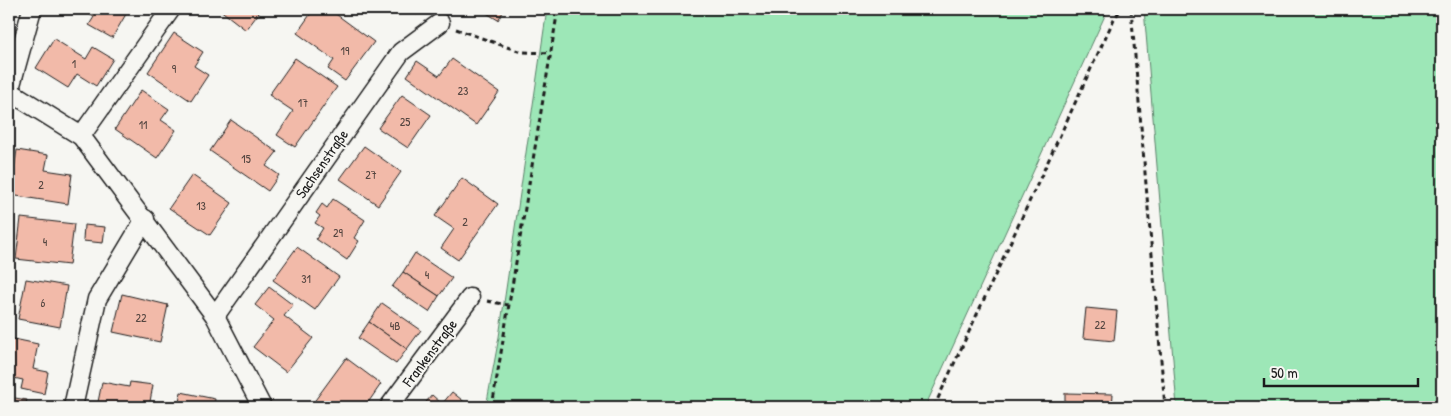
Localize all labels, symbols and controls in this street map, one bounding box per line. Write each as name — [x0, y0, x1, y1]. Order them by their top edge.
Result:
house number: 19 — [341, 42, 350, 59]
house number: 1 — [72, 55, 76, 72]
house number: 9 — [172, 60, 177, 77]
house number: 23 — [458, 82, 469, 99]
house number: 17 — [298, 94, 308, 111]
house number: 25 — [400, 113, 410, 130]
house number: 11 — [139, 116, 147, 133]
street label: Sachsenstraße — [290, 125, 353, 202]
house number: 15 — [241, 150, 251, 167]
house number: 27 — [365, 166, 377, 183]
house number: 2 — [38, 176, 44, 193]
house number: 13 — [196, 197, 206, 214]
house number: 2 — [462, 213, 468, 230]
house number: 29 — [333, 224, 344, 241]
house number: 4 — [43, 233, 48, 250]
house number: 4 — [425, 266, 430, 283]
house number: 31 — [301, 270, 311, 287]
house number: 6 — [41, 294, 46, 311]
house number: 22 — [135, 309, 147, 326]
street label: Frankenstraße — [397, 315, 462, 392]
house number: 22 — [1094, 316, 1106, 333]
house number: 4B — [390, 317, 400, 334]
scale bar — [1264, 356, 1417, 388]
text: 50 m — [1271, 362, 1298, 383]

